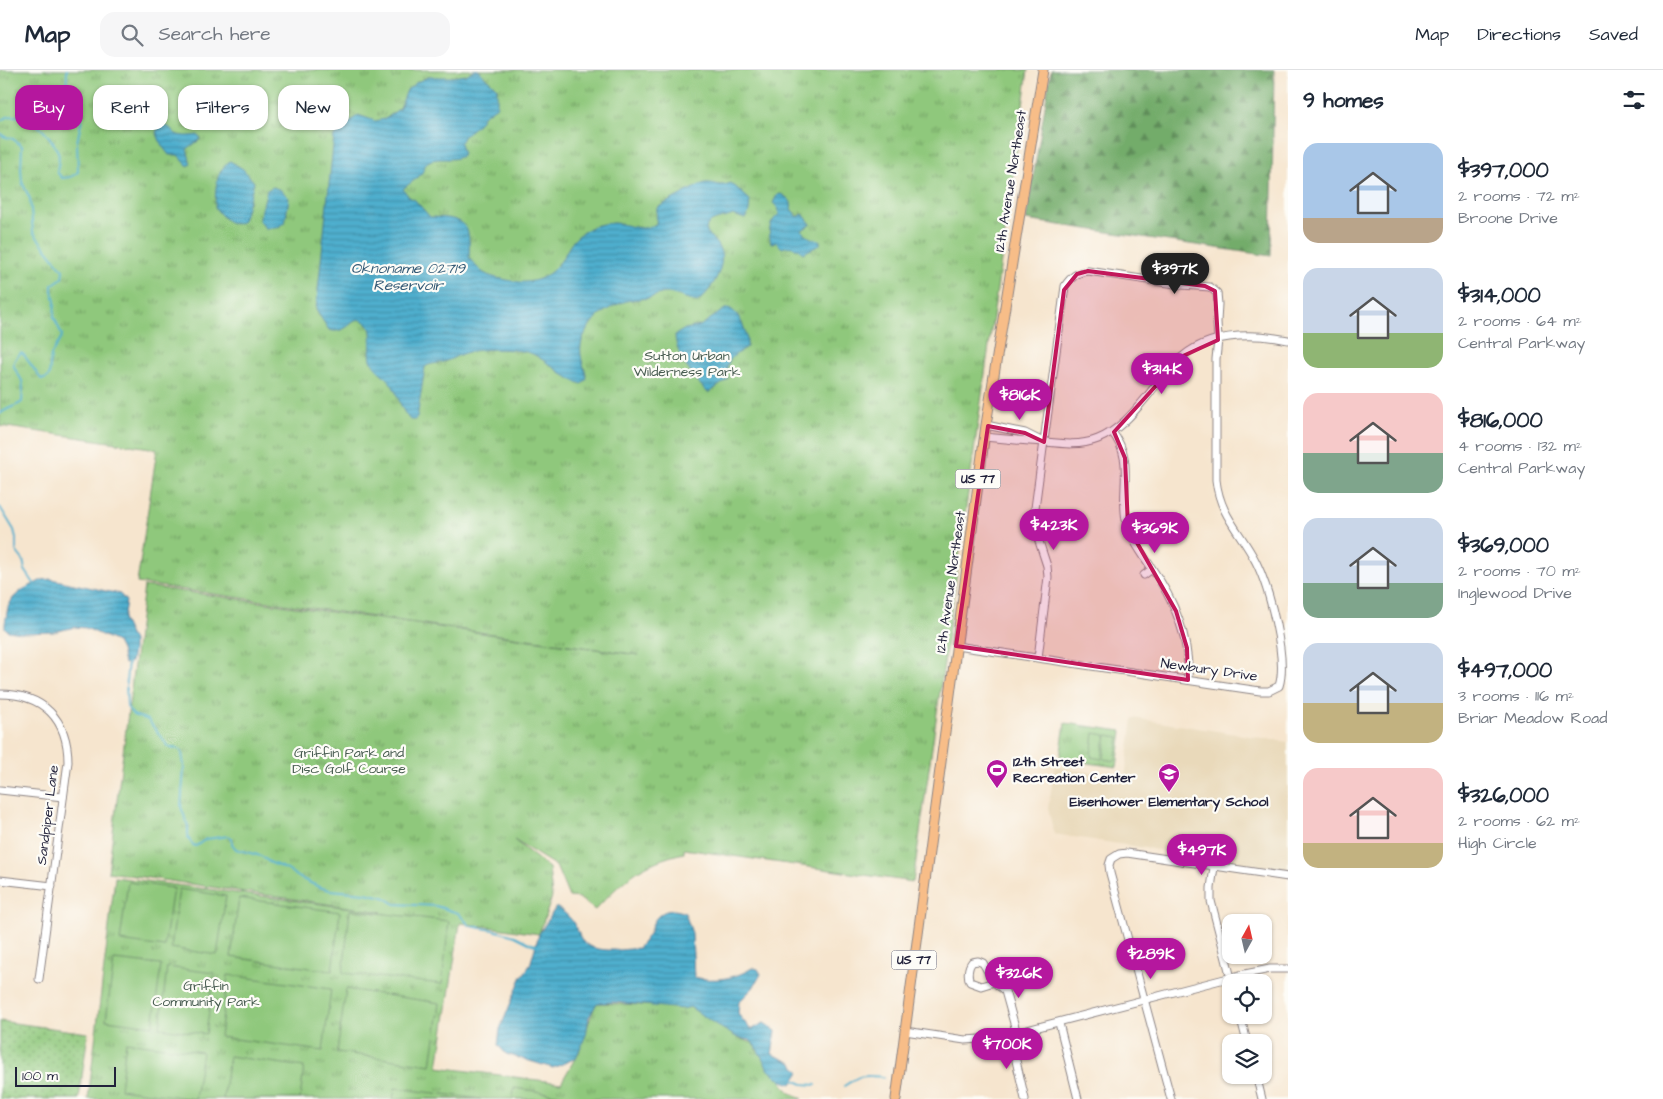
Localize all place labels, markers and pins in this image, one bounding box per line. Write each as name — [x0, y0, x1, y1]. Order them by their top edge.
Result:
pin: $397K — [1140, 252, 1210, 295]
pin: $314K — [1127, 352, 1197, 395]
pin: $816K — [985, 378, 1055, 421]
pin: $423K — [1019, 508, 1089, 551]
pin: $369K — [1120, 512, 1190, 554]
place label: 12th Street Recreation Center — [1013, 752, 1136, 788]
sports icon: 12th Street Recreation Center — [985, 758, 1009, 789]
school or university icon: Eisenhower Elementary School — [1157, 762, 1181, 793]
place label: Eisenhower Elementary School — [1069, 792, 1269, 812]
pin: $497K — [1167, 834, 1237, 876]
pin: $289K — [1116, 938, 1186, 980]
pin: $326K — [984, 956, 1054, 999]
pin: $700K — [972, 1028, 1042, 1070]

